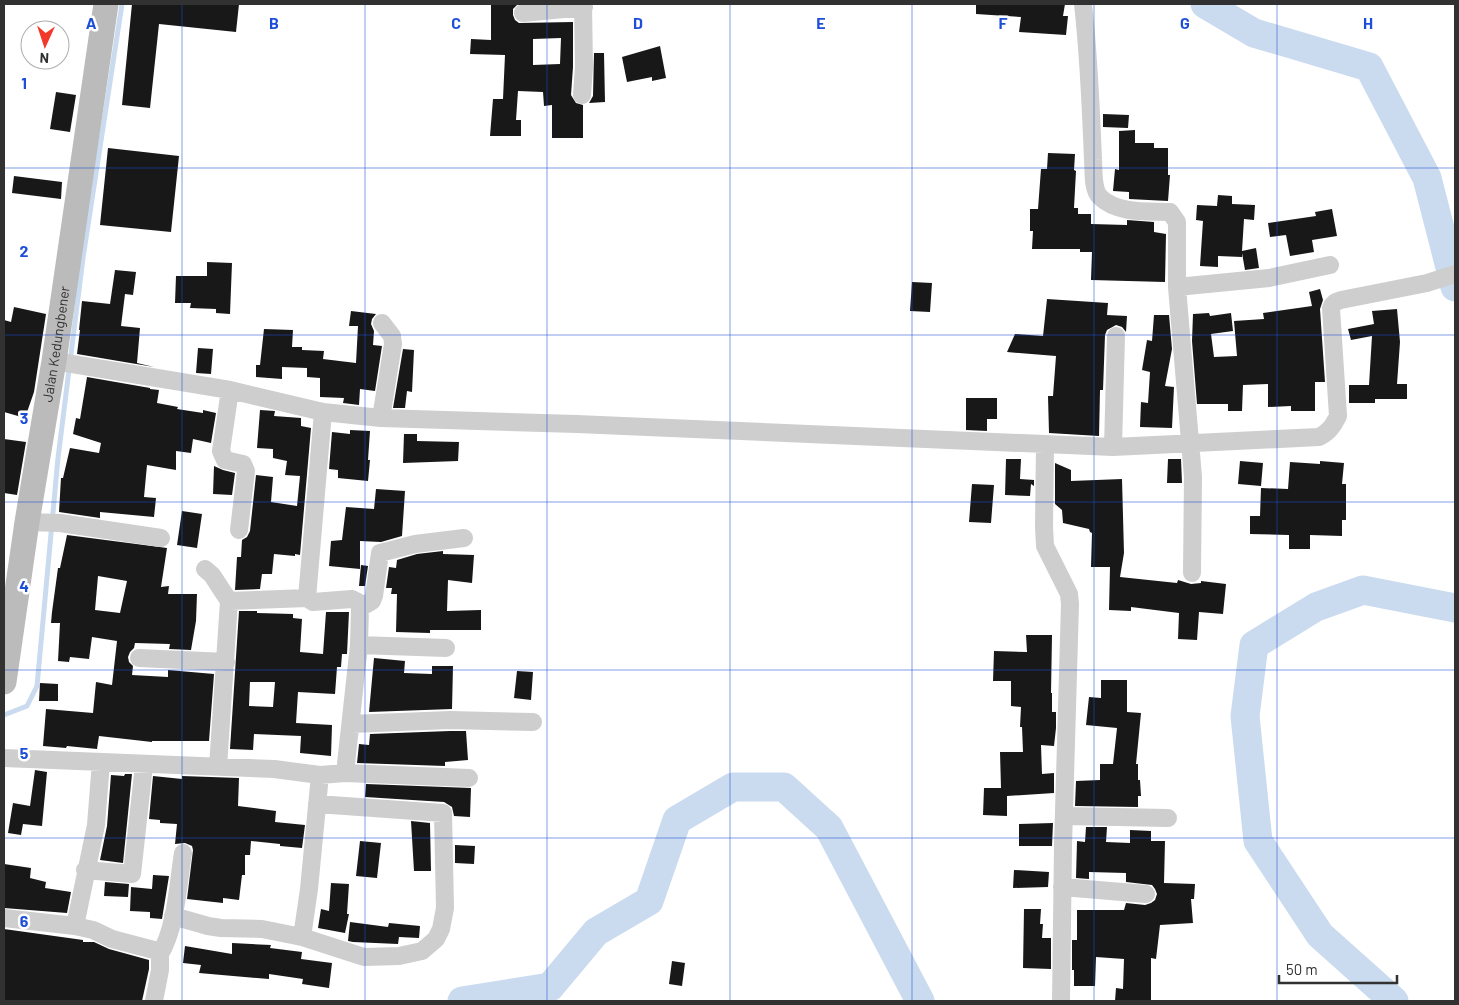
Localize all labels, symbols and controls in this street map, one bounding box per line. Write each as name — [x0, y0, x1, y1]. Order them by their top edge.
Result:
text: A — [86, 13, 97, 32]
text: B — [269, 13, 279, 32]
text: C — [451, 13, 461, 32]
text: D — [633, 13, 643, 32]
text: E — [816, 13, 826, 32]
text: F — [999, 13, 1008, 32]
text: G — [1180, 13, 1190, 32]
text: H — [1363, 13, 1373, 32]
north arrow — [20, 20, 70, 70]
text: N — [39, 50, 49, 67]
text: 1 — [21, 73, 27, 92]
text: 2 — [20, 241, 29, 260]
street label: Jalan Kedungbener — [38, 285, 73, 403]
text: 3 — [20, 408, 28, 427]
text: 4 — [19, 576, 29, 595]
text: 5 — [20, 743, 29, 762]
text: 6 — [20, 911, 29, 930]
scale bar — [1279, 952, 1396, 984]
text: 50 m — [1286, 960, 1318, 978]

